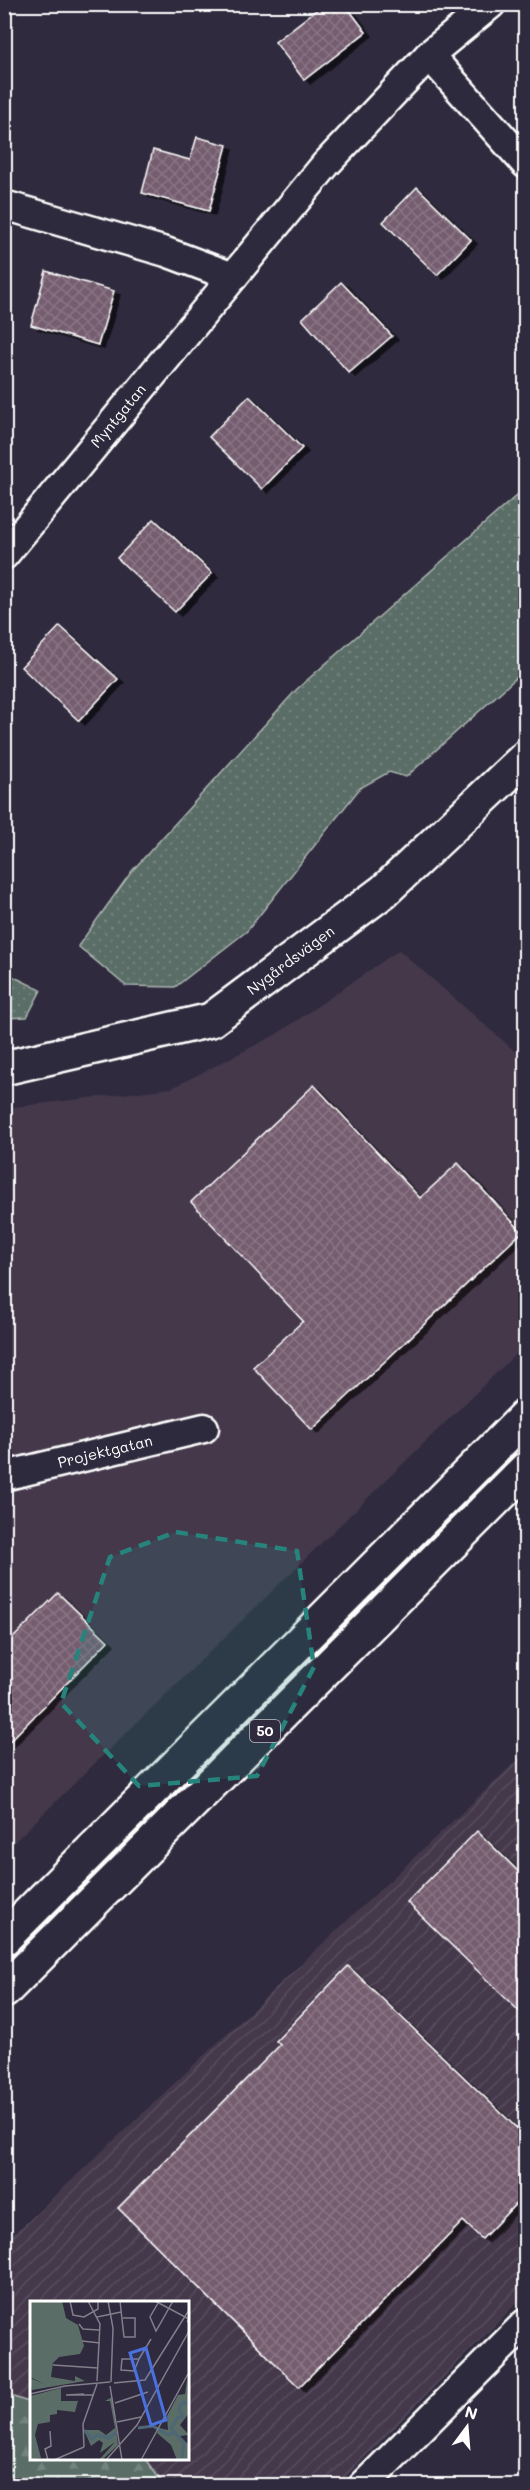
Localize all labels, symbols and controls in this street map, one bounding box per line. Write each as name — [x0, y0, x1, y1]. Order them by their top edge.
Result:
street label: Myntgatan — [85, 379, 150, 452]
street label: Nygårdsvägen — [242, 921, 338, 999]
street label: Projektgatan — [55, 1430, 154, 1472]
road number: 50 — [250, 1720, 280, 1742]
inset map — [30, 2301, 189, 2460]
north arrow — [437, 2397, 497, 2457]
text: N — [463, 2400, 480, 2424]

